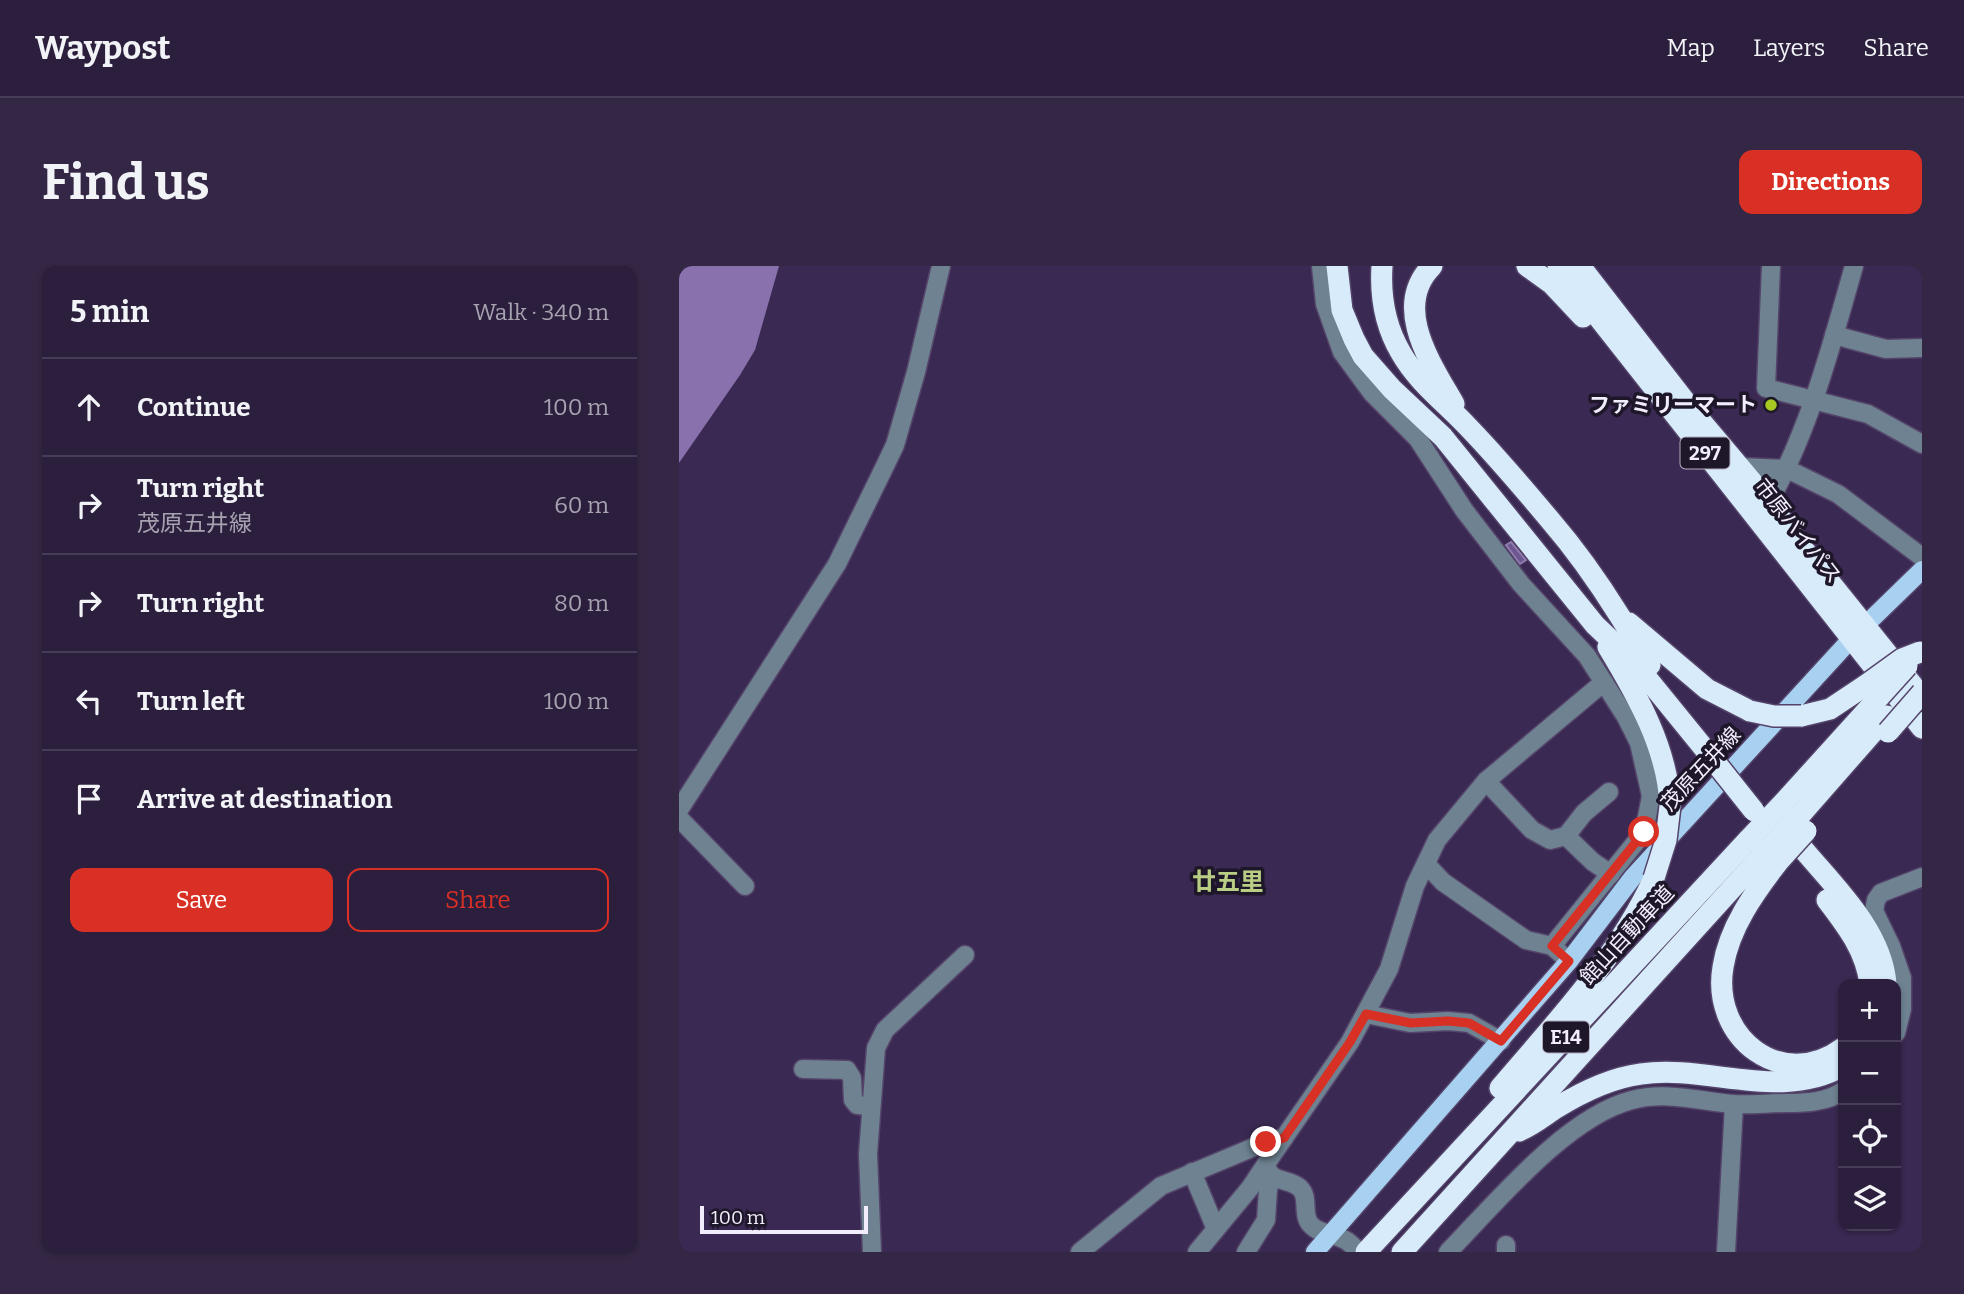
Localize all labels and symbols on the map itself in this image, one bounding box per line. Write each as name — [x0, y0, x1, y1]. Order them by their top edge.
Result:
place label: ファミリーマート — [1589, 392, 1757, 418]
marker: ファミリーマート — [1763, 397, 1779, 413]
road number: 297 — [1681, 438, 1729, 468]
street label: 市原バイパス — [1749, 474, 1847, 588]
street label: 茂原五井線 — [1656, 722, 1746, 816]
route start — [1628, 816, 1659, 847]
district label: 廿五里 — [1192, 868, 1264, 896]
street label: 館山自動車道 — [1575, 880, 1679, 990]
road number: E14 — [1543, 1022, 1589, 1052]
route end — [1250, 1126, 1281, 1157]
scale bar — [700, 1203, 868, 1235]

